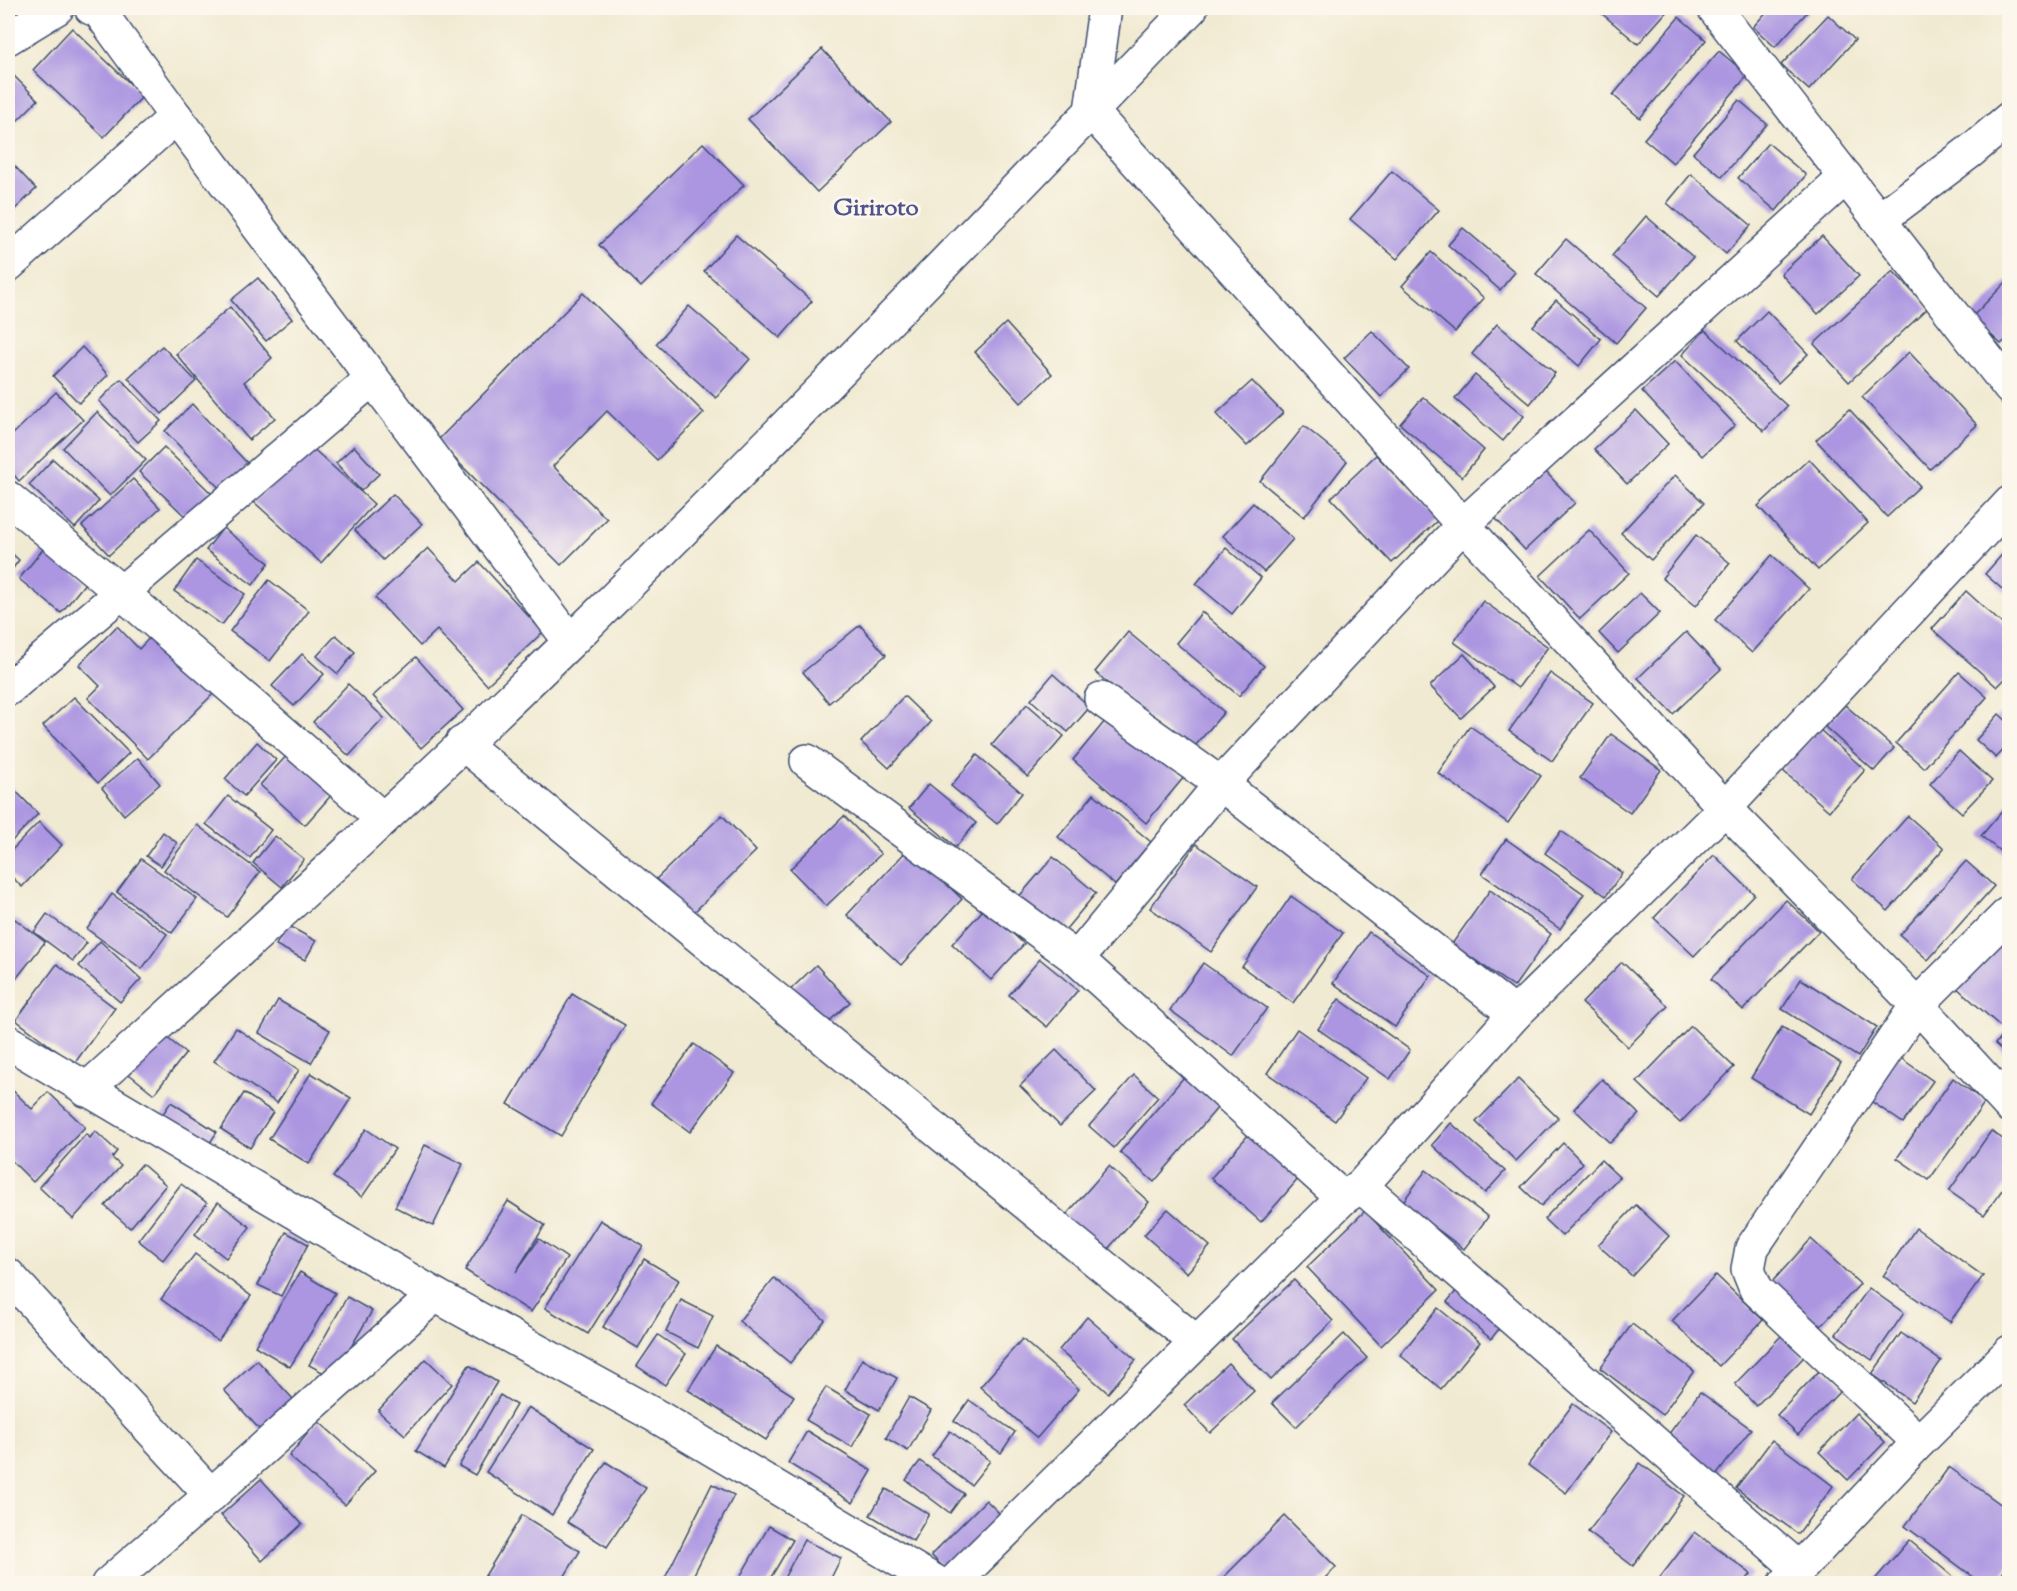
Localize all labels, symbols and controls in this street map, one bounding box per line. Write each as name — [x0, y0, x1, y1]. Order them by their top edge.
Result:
district label: Giriroto — [833, 192, 919, 226]

